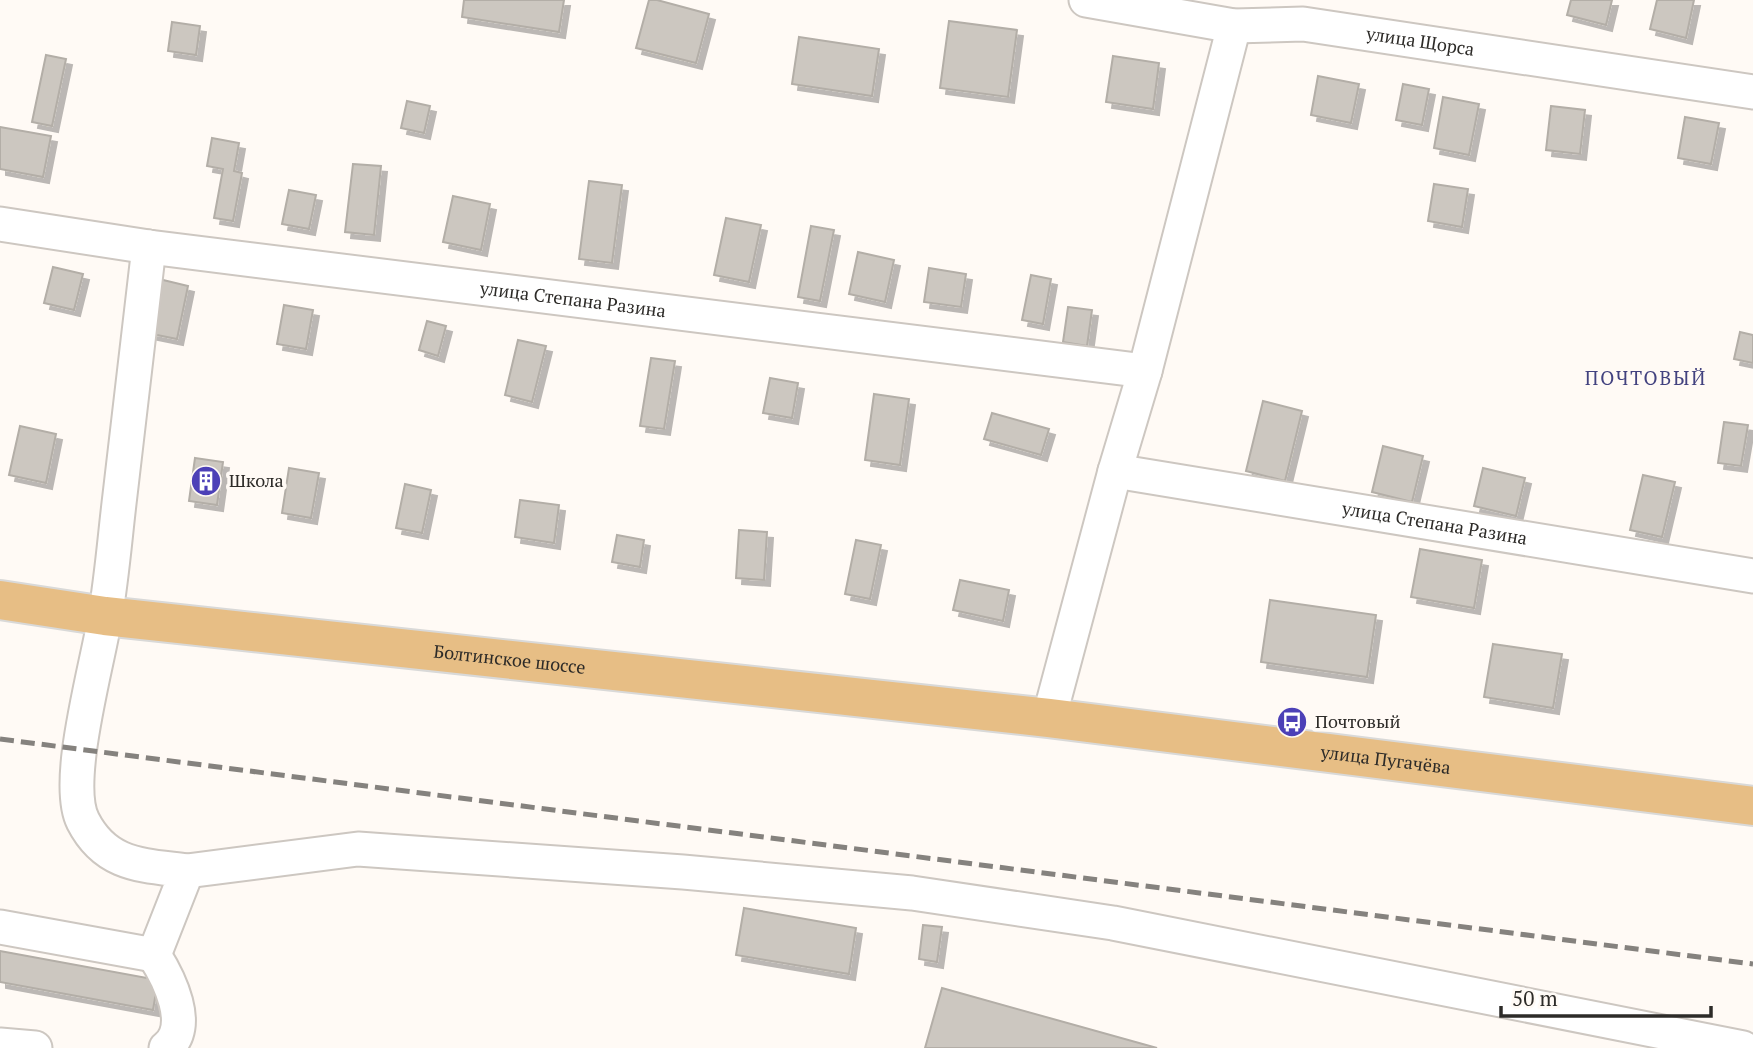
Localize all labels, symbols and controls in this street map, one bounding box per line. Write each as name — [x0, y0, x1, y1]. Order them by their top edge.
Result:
street label: улица Щорса — [1364, 21, 1476, 61]
street label: улица Степана Разина — [478, 275, 667, 322]
district label: ПОЧТОВЫЙ — [1585, 365, 1707, 390]
building icon: Школа — [189, 464, 223, 498]
place label: Школа — [229, 468, 284, 492]
street label: улица Степана Разина — [1340, 495, 1529, 550]
street label: Болтинское шоссе — [432, 639, 587, 679]
bus stop icon: Почтовый — [1275, 705, 1309, 739]
place label: Почтовый — [1315, 709, 1400, 733]
street label: улица Пугачёва — [1319, 739, 1452, 779]
scale bar — [1501, 974, 1711, 1018]
text: 50 m — [1512, 984, 1558, 1012]

